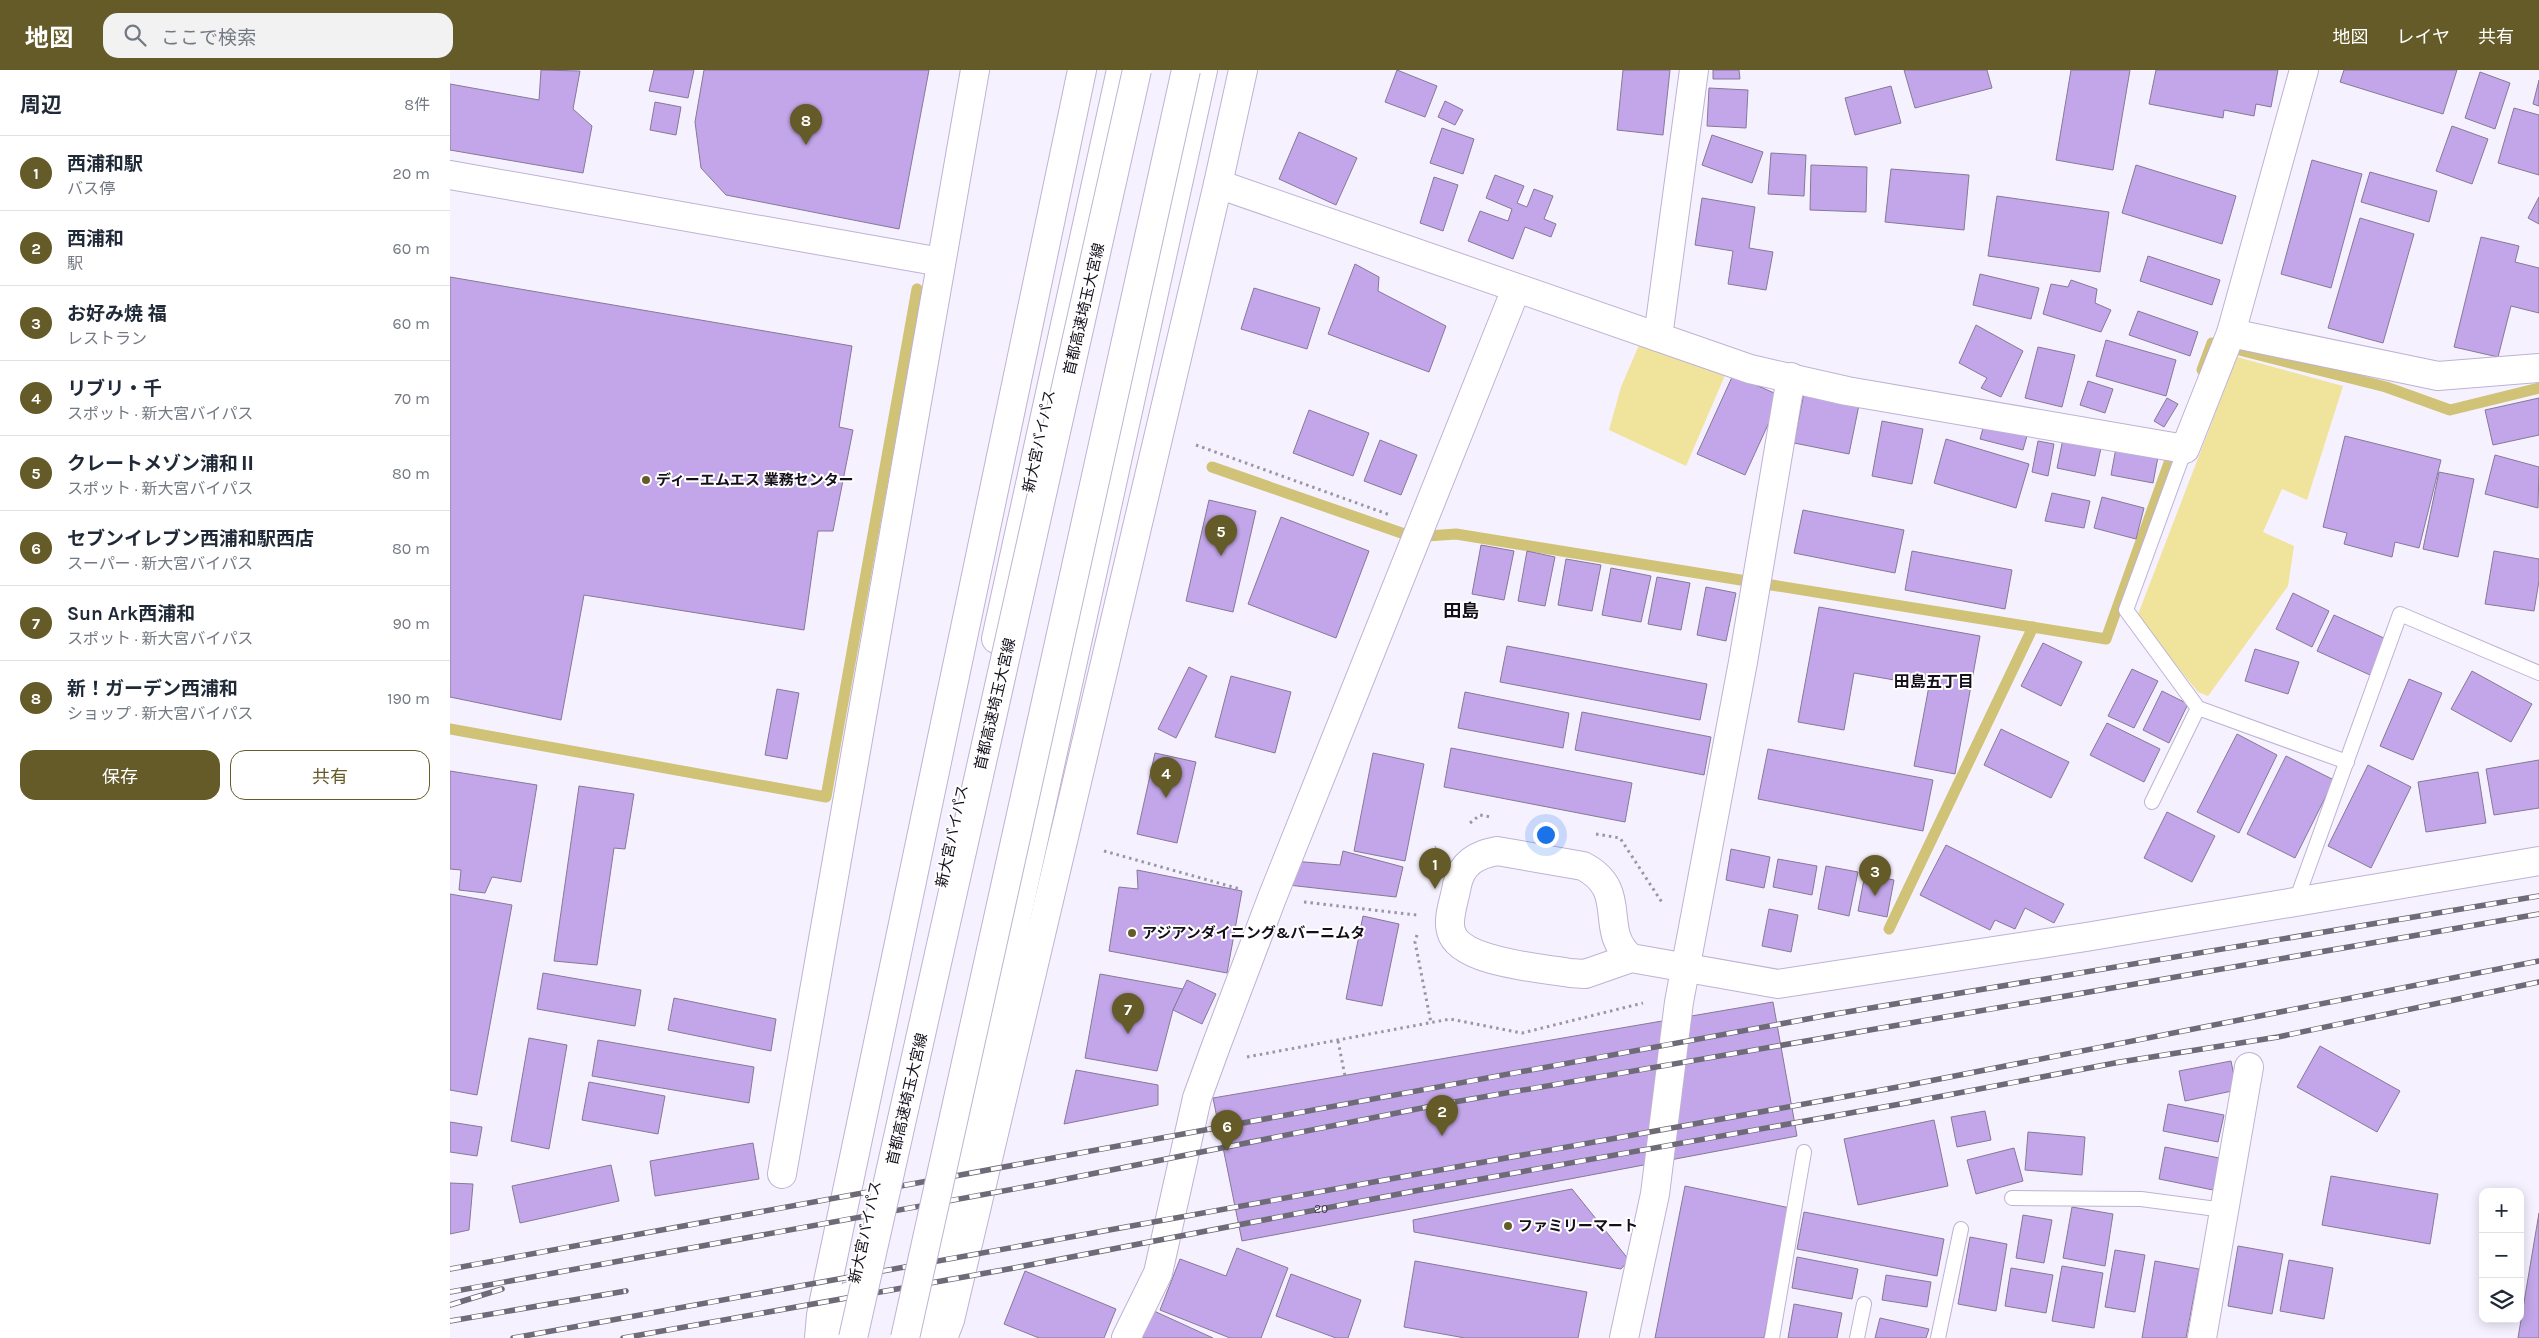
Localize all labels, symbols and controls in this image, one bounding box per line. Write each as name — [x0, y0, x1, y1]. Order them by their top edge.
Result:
search box — [103, 13, 453, 58]
icon: search — [121, 21, 149, 49]
text: 地図 — [25, 24, 73, 52]
text: 地図 — [2333, 26, 2369, 48]
text: レイヤ — [2397, 26, 2450, 48]
text: 共有 — [2478, 26, 2514, 48]
text: ここで検索 — [161, 27, 256, 49]
text: 周辺 — [20, 93, 62, 117]
text: 8件 — [404, 95, 430, 114]
pin: 8 — [790, 104, 822, 145]
text: 西浦和駅 — [67, 153, 143, 175]
text: 1 — [33, 164, 39, 183]
text: 20 m — [392, 164, 430, 183]
text: バス停 — [67, 179, 115, 198]
text: 西浦和 — [67, 228, 124, 250]
text: 2 — [31, 239, 41, 258]
text: 60 m — [393, 239, 430, 258]
street label: 首都高速埼玉大宮線 — [1060, 241, 1108, 377]
text: 駅 — [67, 254, 83, 273]
text: お好み焼 福 — [67, 303, 167, 325]
text: 3 — [31, 314, 41, 333]
text: 60 m — [393, 314, 430, 333]
text: レストラン — [67, 329, 147, 348]
text: リブリ・千 — [67, 378, 162, 400]
street label: 新大宮バイパス — [1019, 388, 1059, 494]
text: 4 — [31, 389, 41, 408]
text: 70 m — [394, 389, 430, 408]
text: スポット · 新大宮バイパス — [67, 404, 253, 423]
text: クレートメゾン浦和Ⅱ — [67, 453, 257, 475]
text: 5 — [31, 464, 41, 483]
text: 80 m — [392, 464, 430, 483]
place label: ディーエムエス 業務センター — [656, 471, 854, 489]
marker: ディーエムエス 業務センター — [640, 474, 652, 486]
text: スポット · 新大宮バイパス — [67, 479, 253, 498]
pin: 5 — [1205, 515, 1237, 556]
text: セブンイレブン西浦和駅西店 — [67, 528, 314, 550]
text: 6 — [31, 539, 41, 558]
text: 80 m — [392, 539, 430, 558]
text: スーパー · 新大宮バイパス — [67, 554, 253, 573]
district label: 田島 — [1443, 600, 1479, 622]
text: Sun Ark西浦和 — [67, 603, 195, 625]
text: 7 — [32, 614, 40, 633]
text: 90 m — [392, 614, 430, 633]
text: スポット · 新大宮バイパス — [67, 629, 253, 648]
street label: 首都高速埼玉大宮線 — [971, 636, 1019, 772]
district label: 田島五丁目 — [1894, 672, 1974, 691]
text: 新！ガーデン西浦和 — [67, 678, 238, 700]
text: 8 — [31, 689, 41, 708]
text: 190 m — [387, 689, 430, 708]
text: ショップ · 新大宮バイパス — [67, 704, 253, 723]
button: 保存 — [20, 750, 220, 800]
button: 共有 — [230, 750, 430, 800]
pin: 4 — [1150, 757, 1182, 798]
street label: 新大宮バイパス — [932, 783, 972, 889]
your location — [1533, 822, 1559, 848]
pin: 1 — [1419, 848, 1451, 889]
pin: 3 — [1859, 855, 1891, 896]
place label: アジアンダイニング&バーニムタ — [1142, 924, 1365, 942]
marker: アジアンダイニング&バーニムタ — [1126, 927, 1138, 939]
pin: 7 — [1112, 993, 1144, 1034]
street label: 首都高速埼玉大宮線 — [883, 1031, 931, 1167]
pin: 2 — [1426, 1095, 1458, 1136]
pin: 6 — [1211, 1110, 1243, 1151]
street label: 新大宮バイパス — [845, 1179, 885, 1285]
map controls — [2479, 1188, 2524, 1323]
button: + — [2479, 1188, 2524, 1233]
house number: 20 — [1314, 1202, 1328, 1216]
place label: ファミリーマート — [1518, 1217, 1638, 1235]
marker: ファミリーマート — [1502, 1220, 1514, 1232]
button: − — [2479, 1233, 2524, 1278]
button: layers — [2479, 1278, 2524, 1323]

